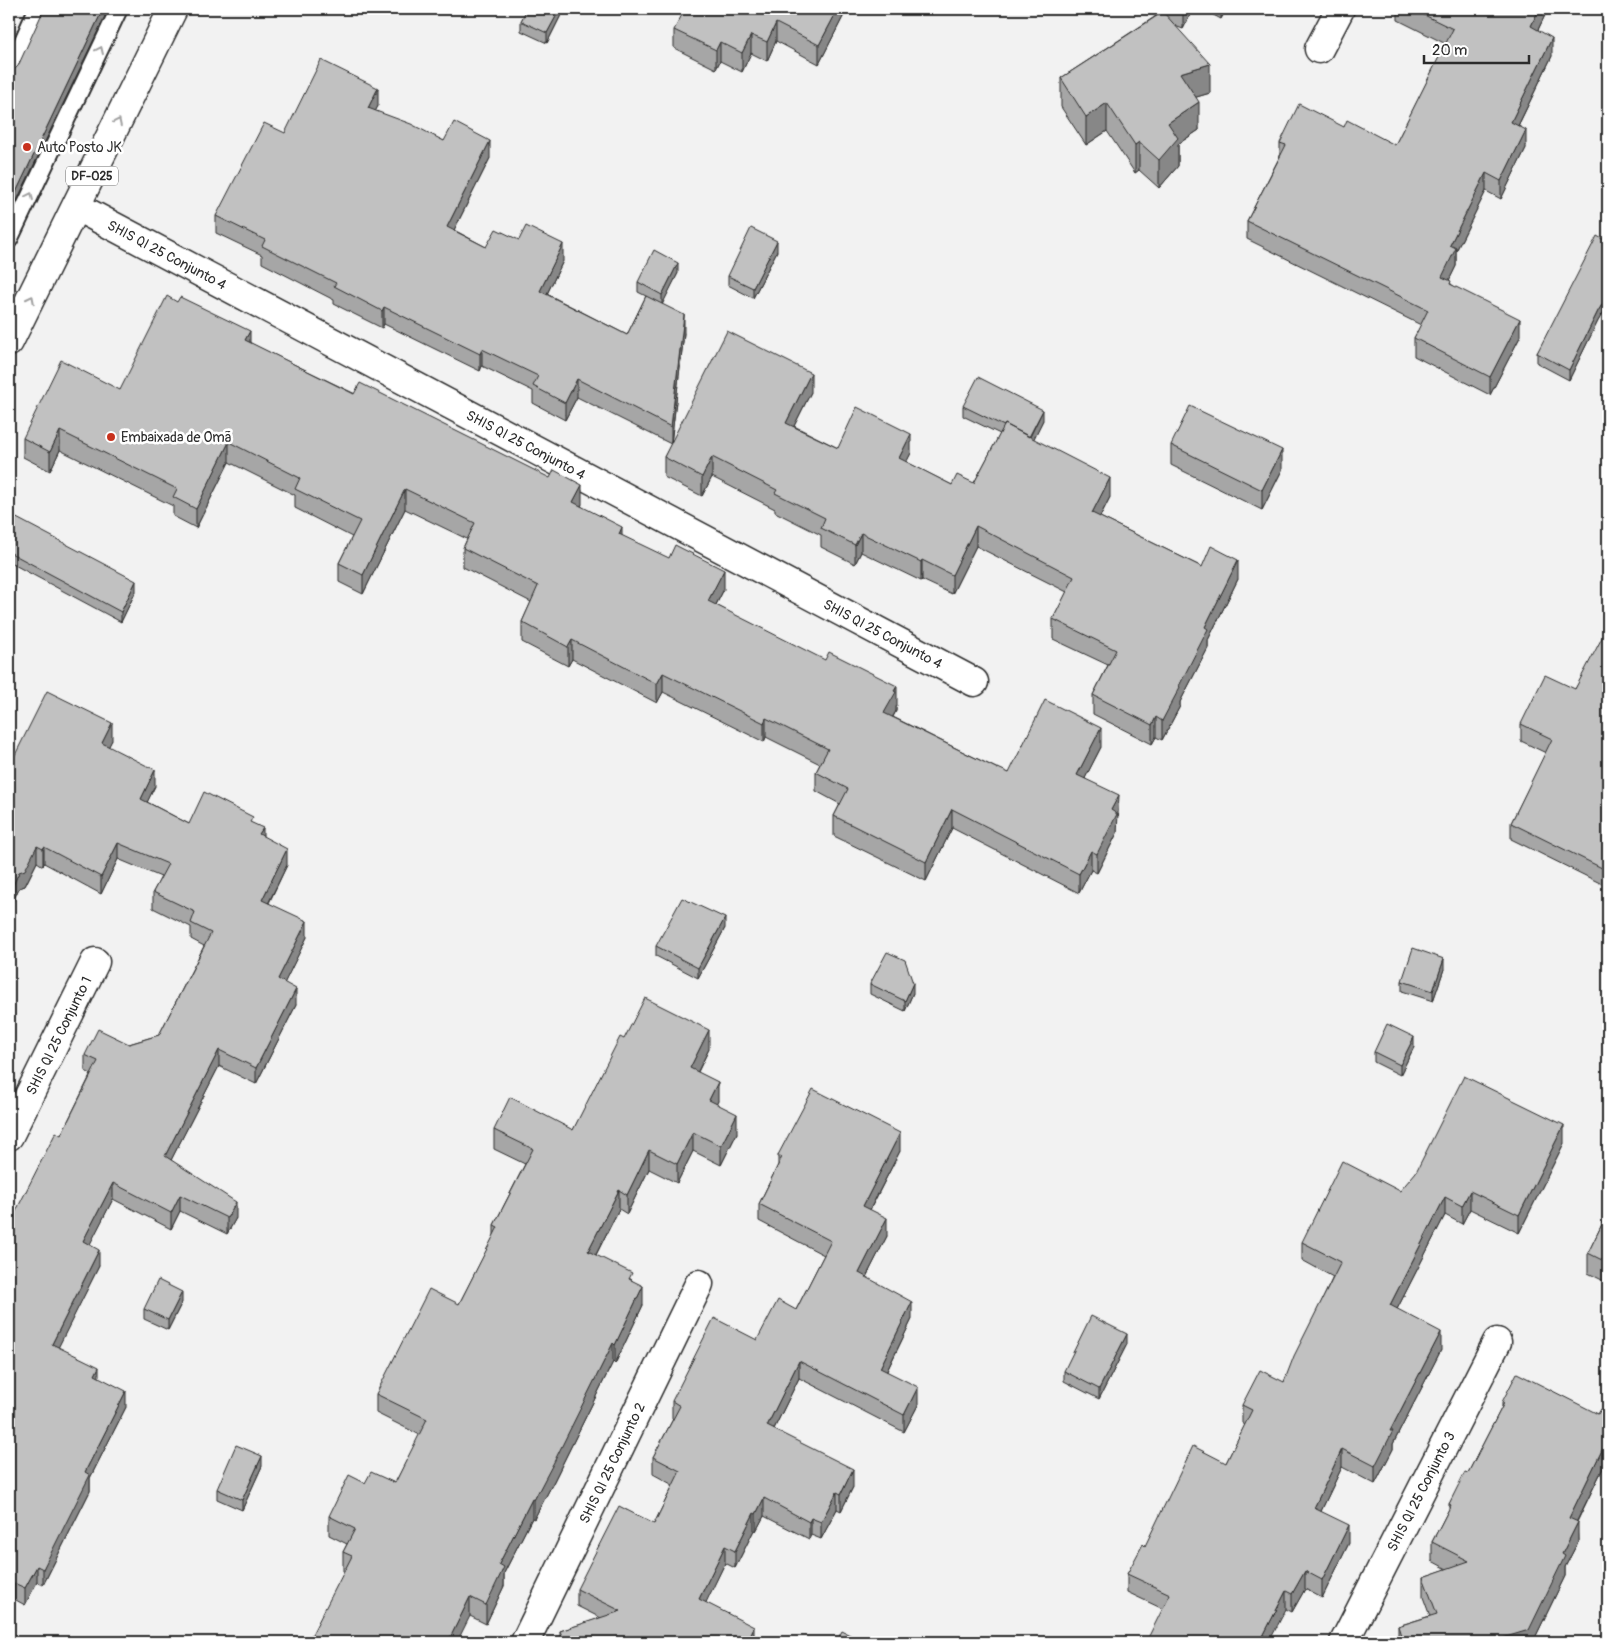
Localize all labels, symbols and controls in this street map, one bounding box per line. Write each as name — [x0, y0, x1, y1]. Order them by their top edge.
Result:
scale bar — [1424, 32, 1530, 64]
text: 20 m — [1432, 41, 1467, 60]
one-way arrow — [93, 46, 104, 55]
one-way arrow — [112, 118, 122, 127]
place label: Auto Posto JK — [37, 139, 122, 156]
marker: Auto Posto JK — [21, 141, 33, 153]
road number: DF-025 — [66, 167, 118, 186]
one-way arrow — [24, 192, 34, 201]
street label: SHIS QI 25 Conjunto 4 — [104, 217, 229, 294]
one-way arrow — [25, 295, 35, 304]
street label: SHIS QI 25 Conjunto 4 — [463, 407, 588, 484]
place label: Embaixada de Omã — [121, 429, 232, 446]
marker: Embaixada de Omã — [105, 431, 117, 443]
street label: SHIS QI 25 Conjunto 4 — [820, 596, 945, 673]
street label: SHIS QI 25 Conjunto 1 — [23, 974, 95, 1098]
street label: SHIS QI 25 Conjunto 2 — [576, 1400, 649, 1526]
street label: SHIS QI 25 Conjunto 3 — [1384, 1429, 1459, 1554]

